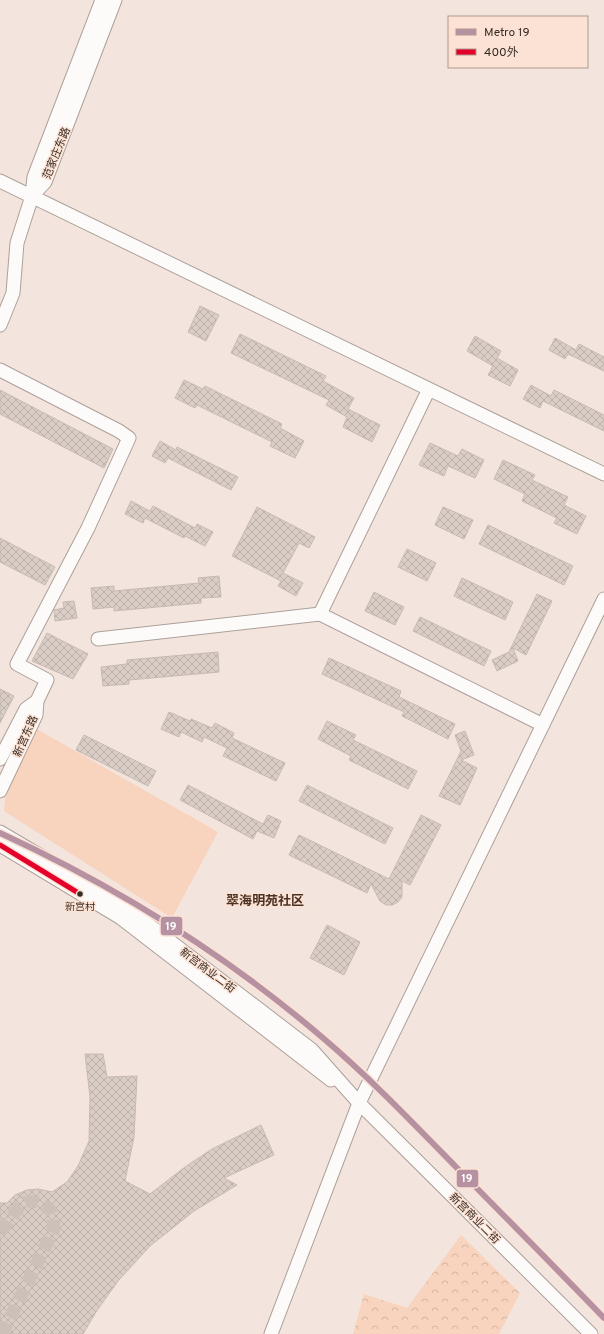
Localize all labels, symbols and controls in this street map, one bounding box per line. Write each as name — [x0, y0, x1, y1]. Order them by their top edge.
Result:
legend — [448, 16, 588, 68]
text: Metro 19 — [484, 25, 530, 41]
text: 400外 — [484, 45, 519, 61]
street label: 范家庄东路 — [40, 125, 74, 181]
street label: 新宫东路 — [11, 713, 41, 759]
marker: 新宫村 — [75, 889, 85, 899]
district label: 翠海明苑社区 — [226, 893, 304, 910]
place label: 新宫村 — [65, 901, 95, 914]
line badge: 19 — [160, 916, 183, 936]
text: 19 — [165, 920, 177, 934]
street label: 新宫商业二街 — [177, 945, 238, 996]
line badge: 19 — [456, 1169, 479, 1188]
text: 19 — [461, 1172, 473, 1186]
street label: 新宫商业二街 — [446, 1190, 503, 1247]

